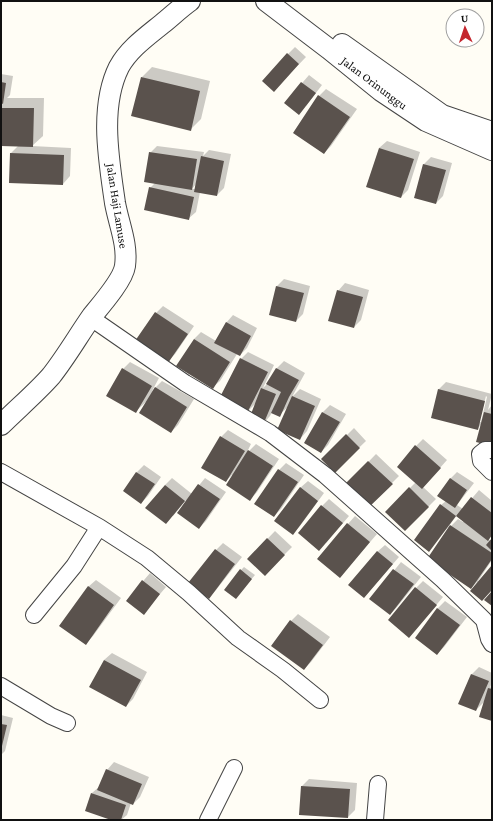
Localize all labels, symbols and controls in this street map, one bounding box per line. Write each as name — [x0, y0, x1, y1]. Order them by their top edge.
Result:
north arrow — [445, 8, 485, 48]
text: U — [460, 12, 469, 24]
street label: Jalan Orinunggu — [337, 53, 410, 113]
street label: Jalan Haji Lamuse — [103, 162, 131, 249]

